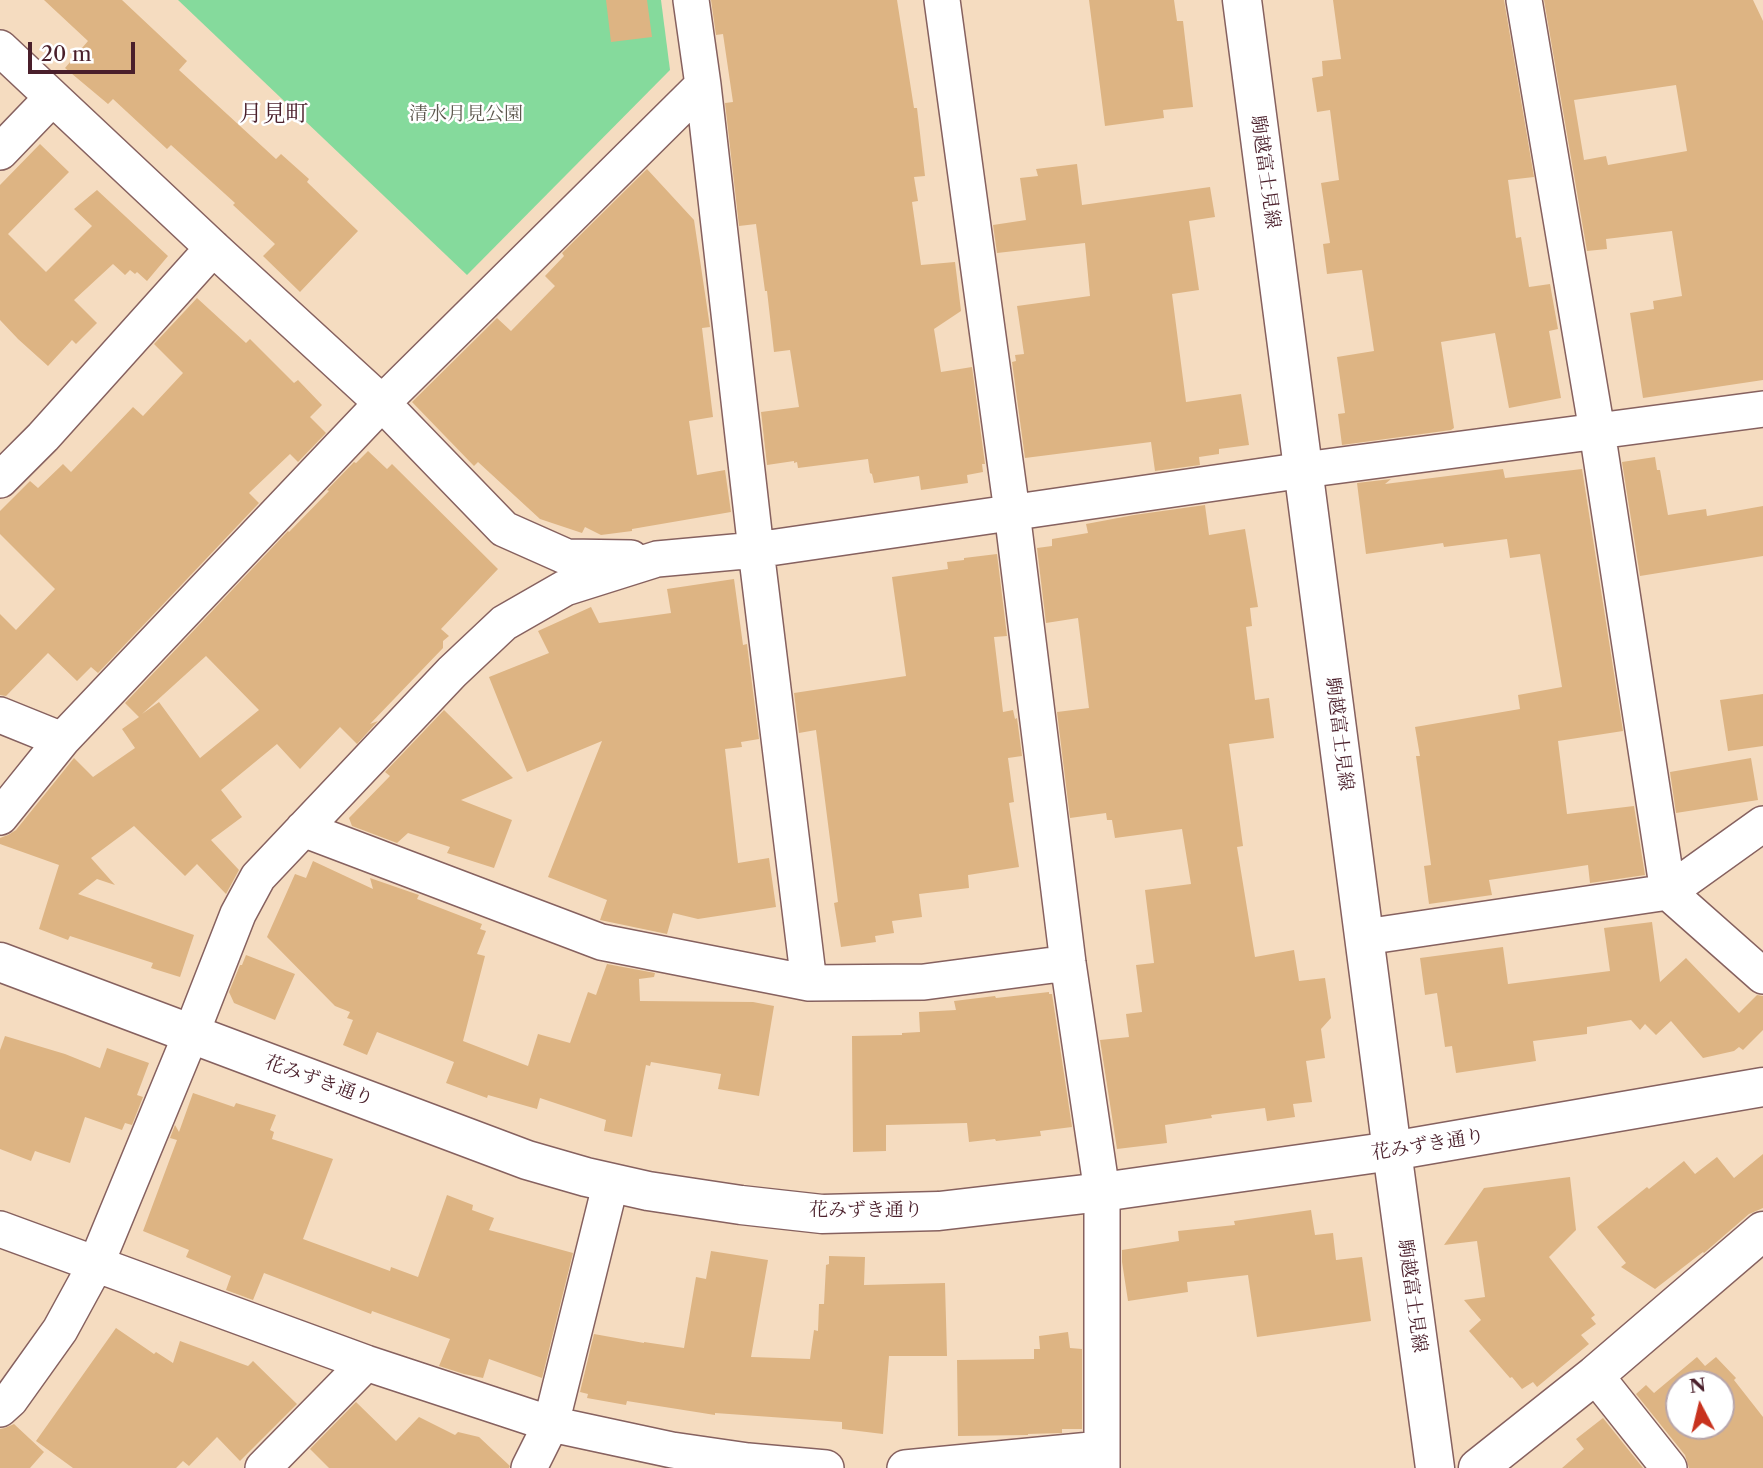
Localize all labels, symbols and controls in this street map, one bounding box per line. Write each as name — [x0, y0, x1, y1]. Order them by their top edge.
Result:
scale bar — [32, 28, 138, 72]
text: 20 m — [41, 41, 92, 66]
district label: 月見町 — [240, 100, 308, 128]
park label: 清水月見公園 — [409, 104, 523, 126]
street label: 駒越富士見線 — [1246, 114, 1284, 230]
street label: 駒越富士見線 — [1321, 676, 1357, 792]
street label: 花みずき通り — [262, 1051, 376, 1111]
street label: 花みずき通り — [1370, 1125, 1486, 1165]
street label: 花みずき通り — [809, 1200, 923, 1222]
street label: 駒越富士見線 — [1393, 1238, 1431, 1354]
north arrow — [1665, 1370, 1735, 1440]
text: N — [1688, 1373, 1707, 1398]

